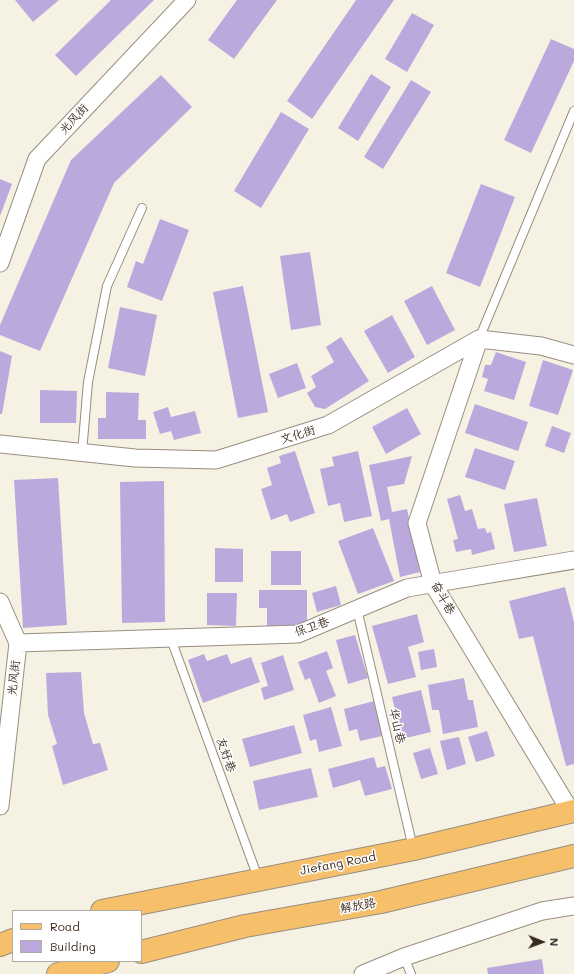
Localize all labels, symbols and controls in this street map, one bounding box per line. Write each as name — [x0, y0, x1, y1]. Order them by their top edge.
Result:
street label: 光风街 — [56, 101, 92, 137]
street label: 文化街 — [279, 423, 317, 447]
street label: 奋斗巷 — [428, 579, 458, 617]
street label: 保卫巷 — [293, 614, 331, 640]
street label: 光风街 — [5, 659, 23, 697]
street label: 华山巷 — [386, 707, 408, 745]
street label: 友好巷 — [213, 736, 239, 774]
street label: Jiefang Road — [299, 850, 377, 878]
street label: 解放路 — [339, 896, 377, 916]
legend — [12, 910, 142, 962]
text: Road — [50, 918, 80, 934]
north arrow — [522, 922, 562, 962]
text: Building — [50, 938, 96, 954]
text: N — [547, 938, 562, 947]

